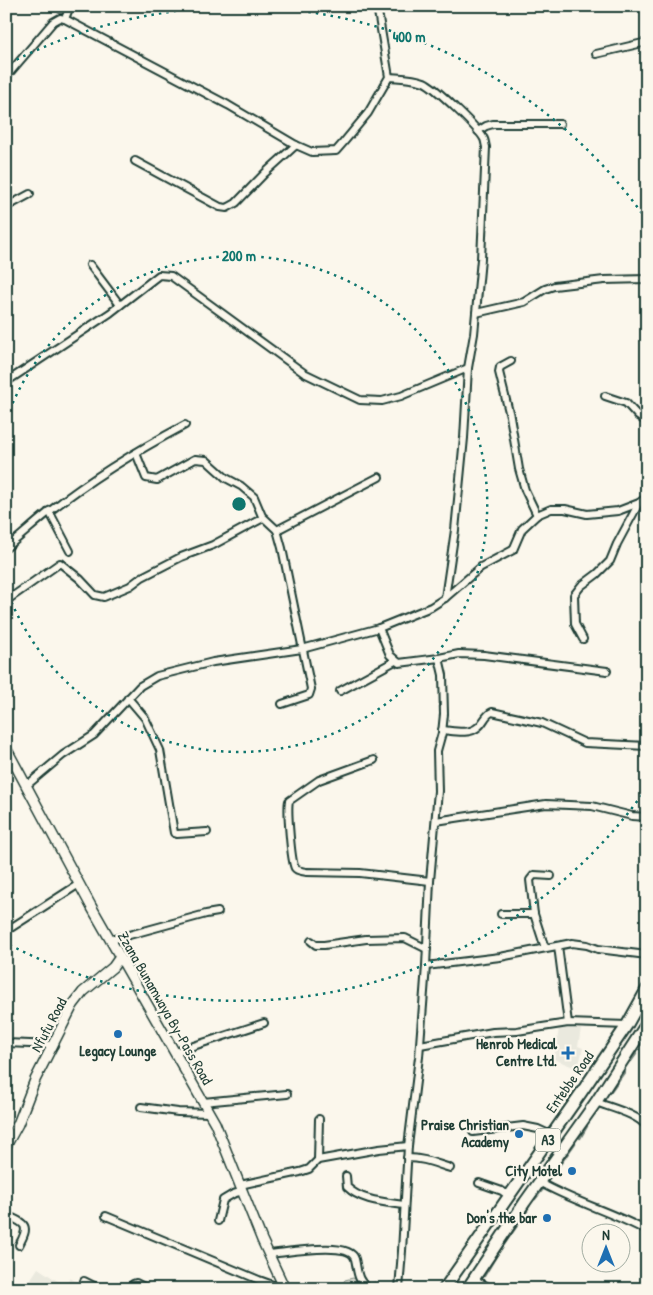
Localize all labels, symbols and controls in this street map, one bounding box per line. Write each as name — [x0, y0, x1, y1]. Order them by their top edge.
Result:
text: 400 m — [393, 26, 425, 47]
text: 200 m — [222, 245, 256, 266]
centre of rings — [230, 495, 248, 513]
street label: Zzana Bunamwaya By-Pass Road — [113, 927, 218, 1088]
street label: Nfufu Road — [25, 994, 72, 1056]
marker: Legacy Lounge — [112, 1028, 124, 1040]
place label: Henrob Medical Centre Ltd. — [476, 1033, 558, 1071]
place label: Legacy Lounge — [80, 1040, 156, 1062]
marker: Henrob Medical Centre Ltd. — [561, 1046, 575, 1060]
street label: Entebbe Road — [541, 1047, 599, 1117]
place label: Praise Christian Academy — [421, 1114, 510, 1153]
marker: Praise Christian Academy — [513, 1128, 525, 1140]
road number: A3 — [536, 1128, 560, 1152]
place label: City Motel — [505, 1160, 563, 1182]
marker: City Motel — [566, 1165, 578, 1177]
place label: Don's the bar — [467, 1207, 537, 1228]
marker: Don's the bar — [541, 1212, 553, 1224]
north arrow — [580, 1222, 630, 1272]
text: N — [602, 1225, 610, 1244]

